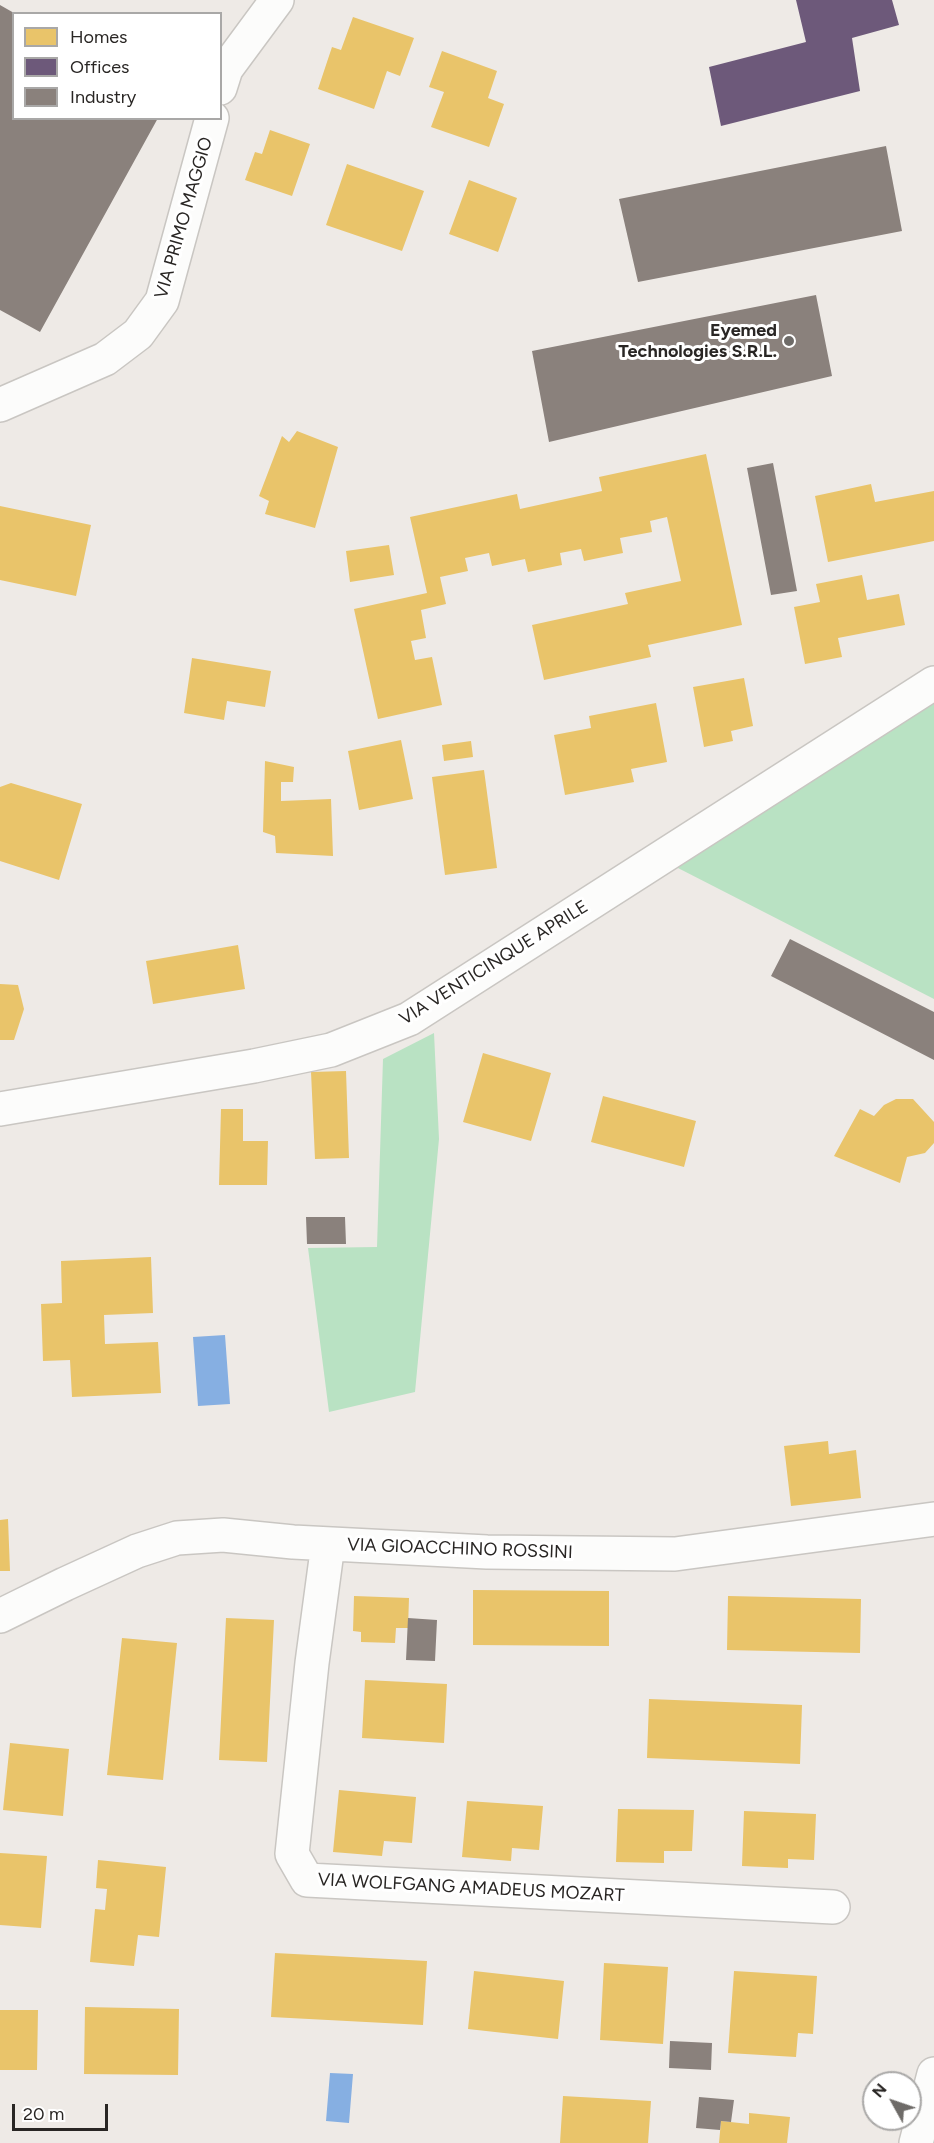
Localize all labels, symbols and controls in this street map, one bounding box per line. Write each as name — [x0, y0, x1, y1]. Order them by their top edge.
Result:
legend — [12, 12, 222, 120]
text: Homes — [70, 26, 128, 48]
text: Offices — [70, 56, 129, 78]
text: Industry — [70, 86, 136, 108]
street label: VIA PRIMO MAGGIO — [151, 135, 217, 301]
place label: Eyemed Technologies S.R.L. — [618, 320, 777, 362]
marker: Eyemed Technologies S.R.L. — [782, 334, 796, 348]
street label: VIA VENTICINQUE APRILE — [396, 896, 592, 1030]
street label: VIA GIOACCHINO ROSSINI — [347, 1534, 573, 1564]
street label: VIA WOLFGANG AMADEUS MOZART — [317, 1869, 625, 1907]
north arrow — [862, 2071, 922, 2131]
text: N — [868, 2080, 891, 2101]
scale bar — [15, 2092, 111, 2130]
text: 20 m — [23, 2103, 64, 2125]

